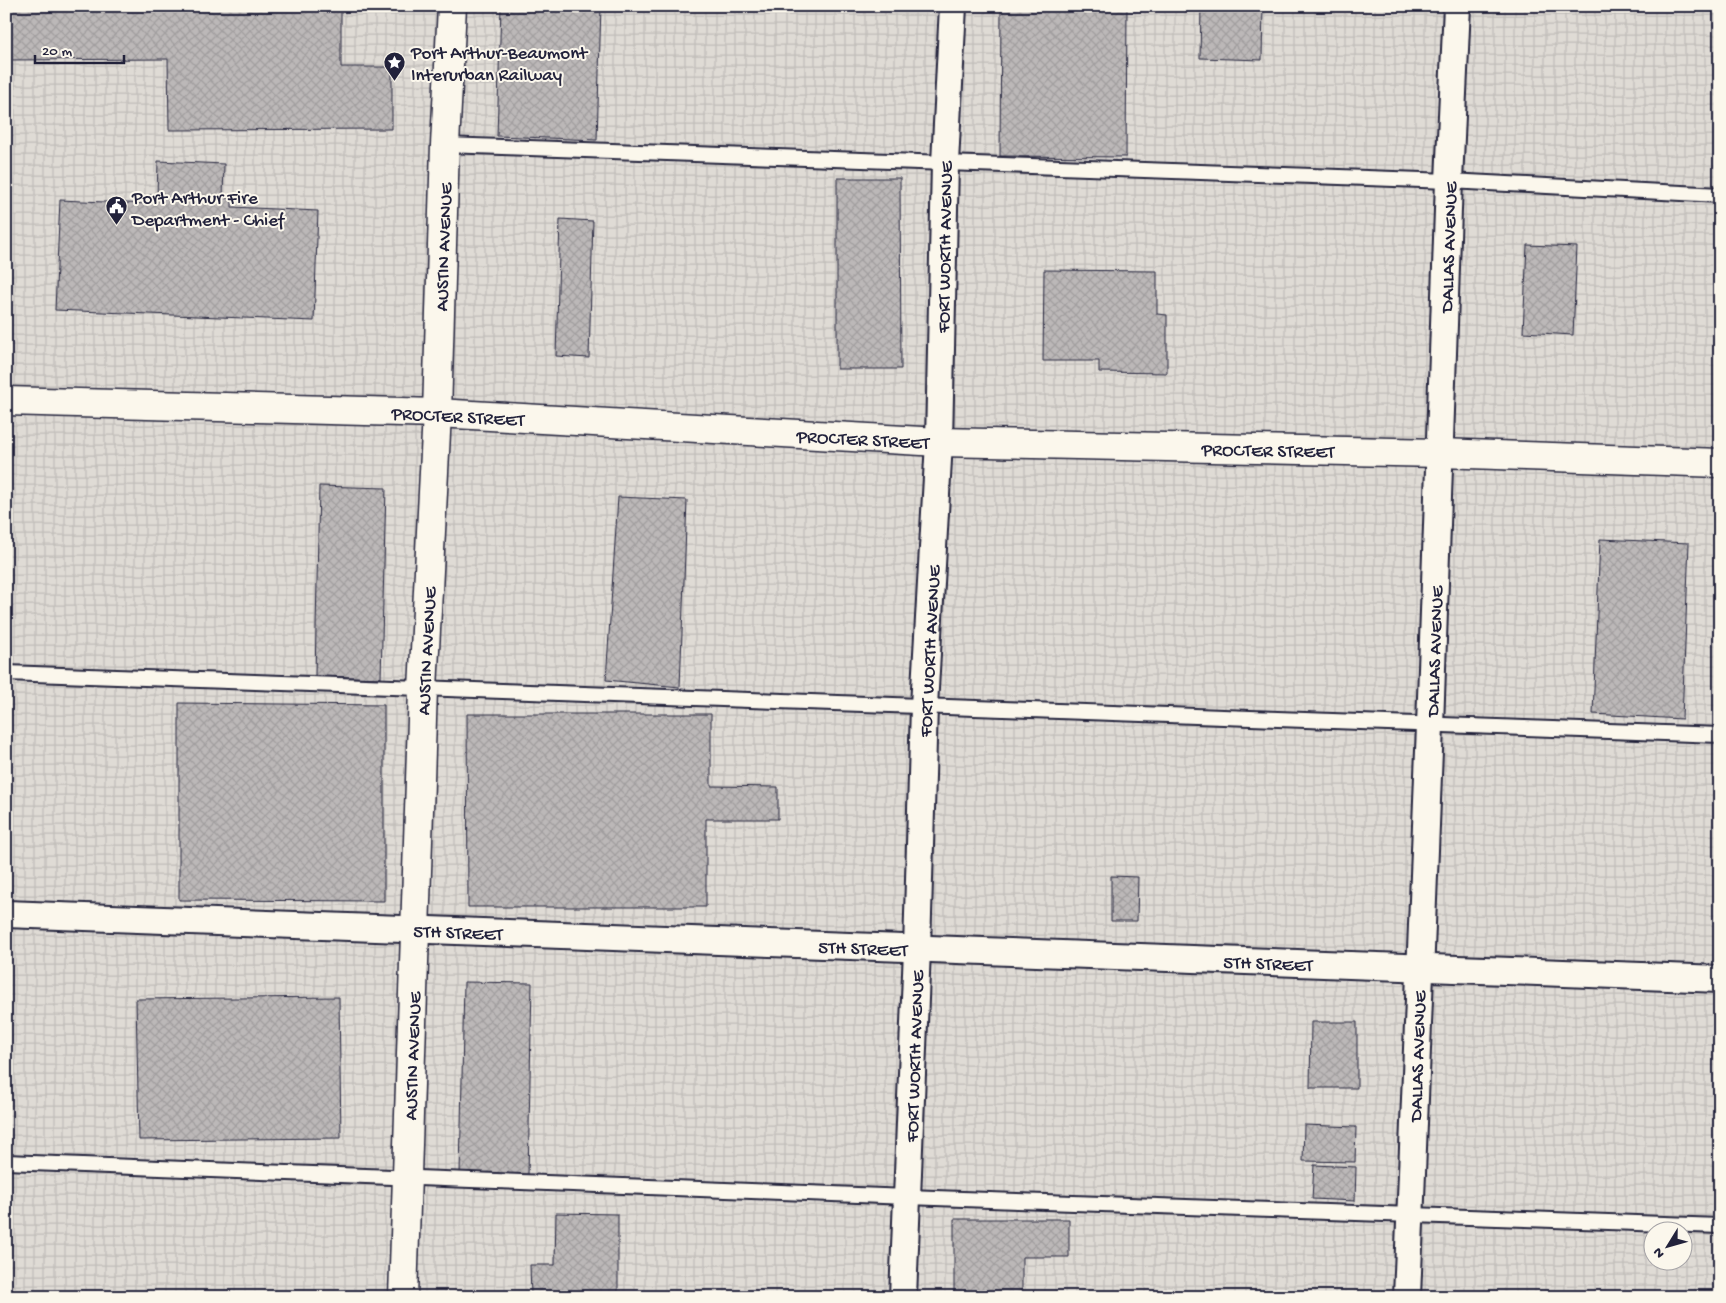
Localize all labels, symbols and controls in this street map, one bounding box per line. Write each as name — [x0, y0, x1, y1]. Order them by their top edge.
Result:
scale bar — [35, 32, 124, 64]
text: 20 m — [42, 43, 72, 61]
place label: Port Arthur-Beaumont Interurban Railway — [410, 43, 589, 88]
place icon: Port Arthur-Beaumont Interurban Railway — [383, 50, 407, 81]
street label: FORT WORTH AVENUE — [933, 160, 960, 334]
street label: DALLAS AVENUE — [1437, 180, 1464, 315]
street label: AUSTIN AVENUE — [432, 181, 459, 312]
place label: Port Arthur Fire Department - Chief — [130, 188, 286, 233]
public building icon: Port Arthur Fire Department - Chief — [104, 195, 128, 226]
street label: PROCTER STREET — [390, 403, 525, 433]
street label: PROCTER STREET — [795, 426, 930, 456]
street label: PROCTER STREET — [1200, 440, 1335, 465]
street label: FORT WORTH AVENUE — [915, 564, 948, 739]
street label: DALLAS AVENUE — [1423, 584, 1450, 719]
street label: AUSTIN AVENUE — [414, 585, 443, 716]
street label: 5TH STREET — [413, 921, 504, 948]
street label: 5TH STREET — [818, 937, 909, 964]
street label: 5TH STREET — [1223, 952, 1314, 979]
street label: FORT WORTH AVENUE — [902, 969, 931, 1143]
street label: DALLAS AVENUE — [1406, 989, 1433, 1124]
street label: AUSTIN AVENUE — [401, 990, 428, 1121]
north arrow — [1644, 1220, 1694, 1270]
text: N — [1650, 1244, 1669, 1261]

